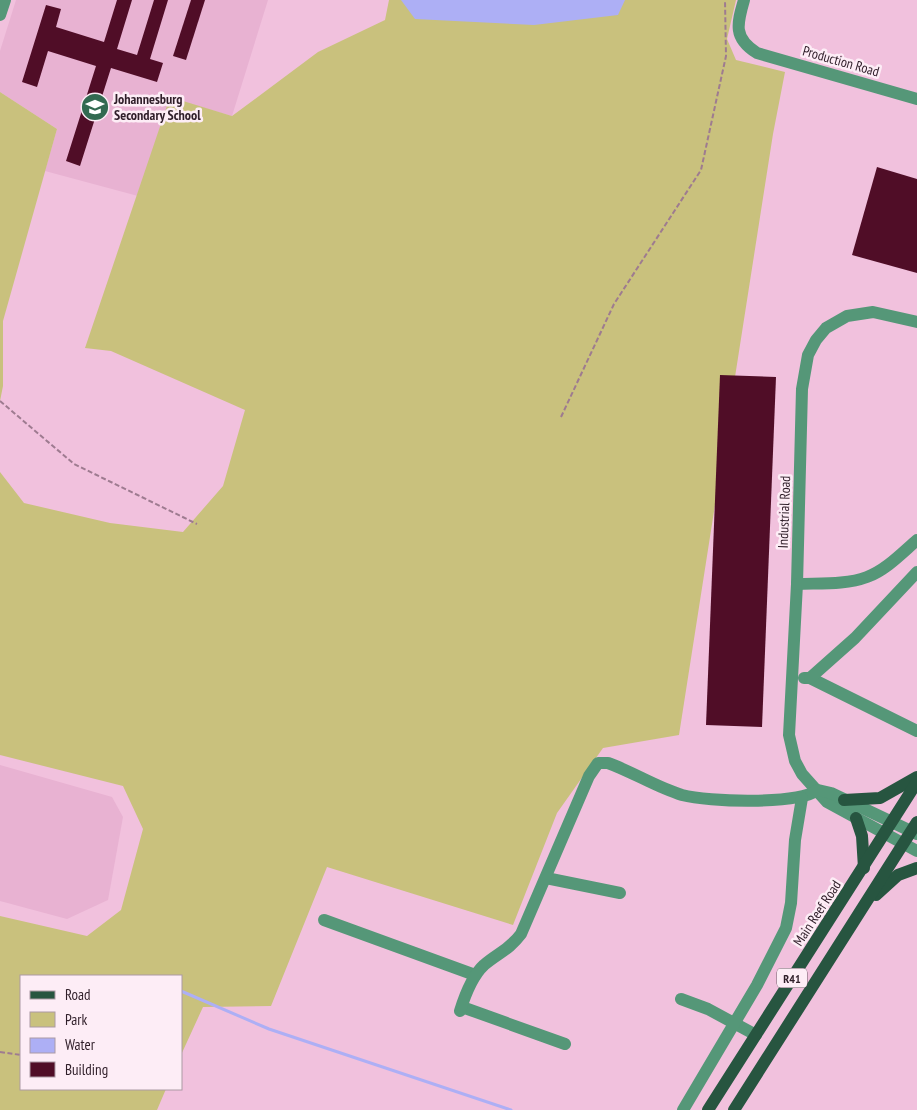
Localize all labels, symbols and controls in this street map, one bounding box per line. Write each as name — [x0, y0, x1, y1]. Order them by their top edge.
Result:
street label: Production Road — [801, 41, 881, 81]
place label: Johannesburg Secondary School — [113, 90, 201, 124]
school or university icon: Johannesburg Secondary School — [80, 92, 110, 122]
street label: Industrial Road — [774, 475, 794, 549]
street label: Main Reef Road — [789, 877, 845, 949]
road number: R41 — [777, 968, 807, 988]
legend — [20, 975, 182, 1090]
text: Road — [65, 985, 91, 1004]
text: Park — [65, 1010, 87, 1029]
text: Water — [65, 1035, 96, 1054]
text: Building — [65, 1060, 108, 1079]

